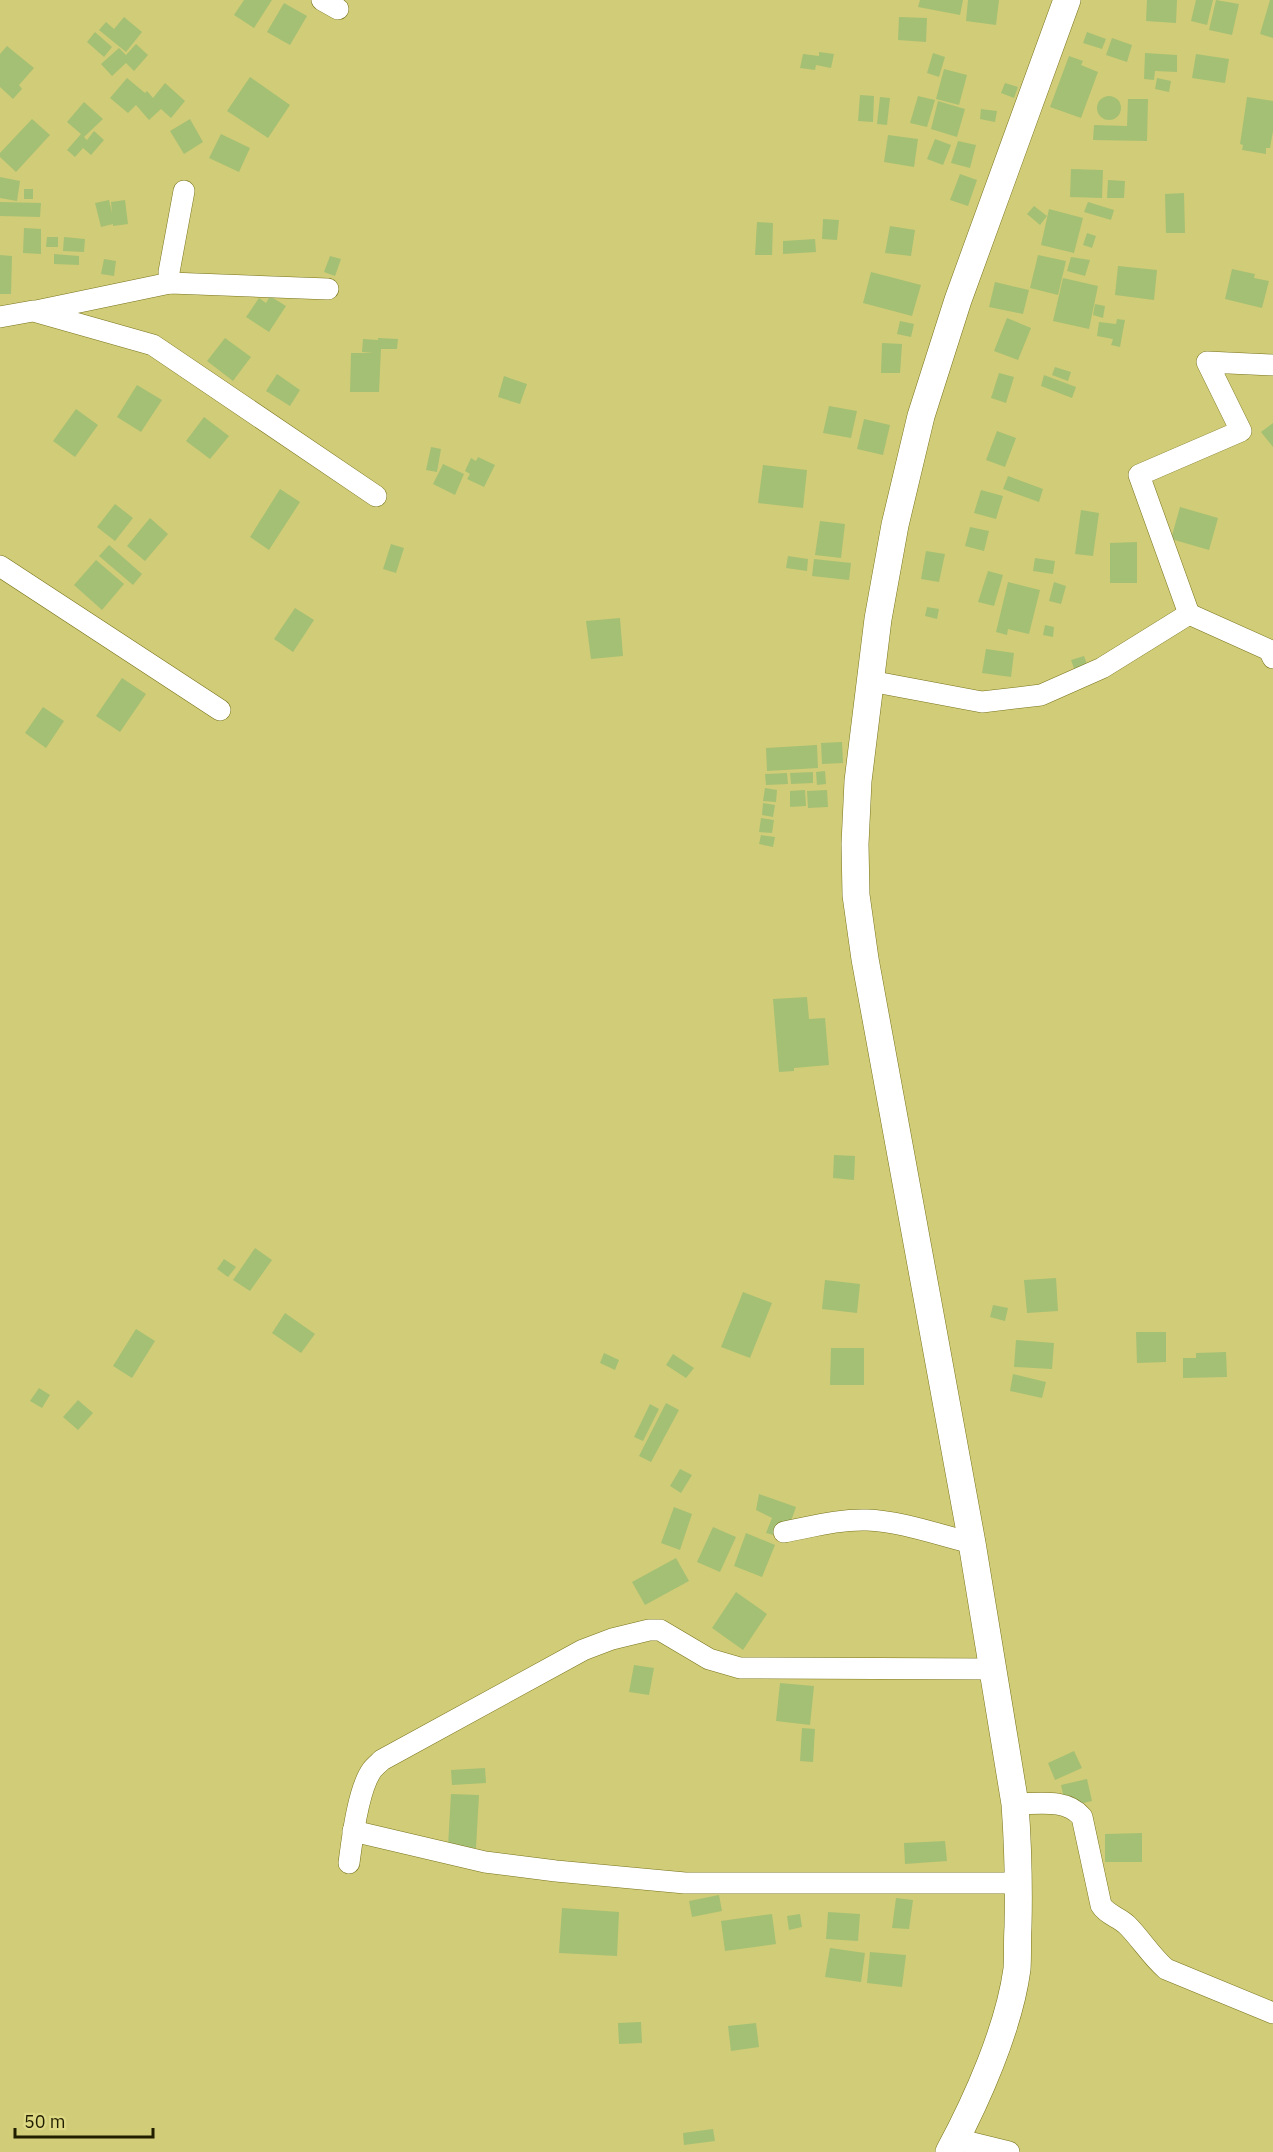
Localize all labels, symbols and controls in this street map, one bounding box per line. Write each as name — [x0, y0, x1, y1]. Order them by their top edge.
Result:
scale bar — [15, 2101, 153, 2139]
text: 50 m — [24, 2110, 66, 2133]

